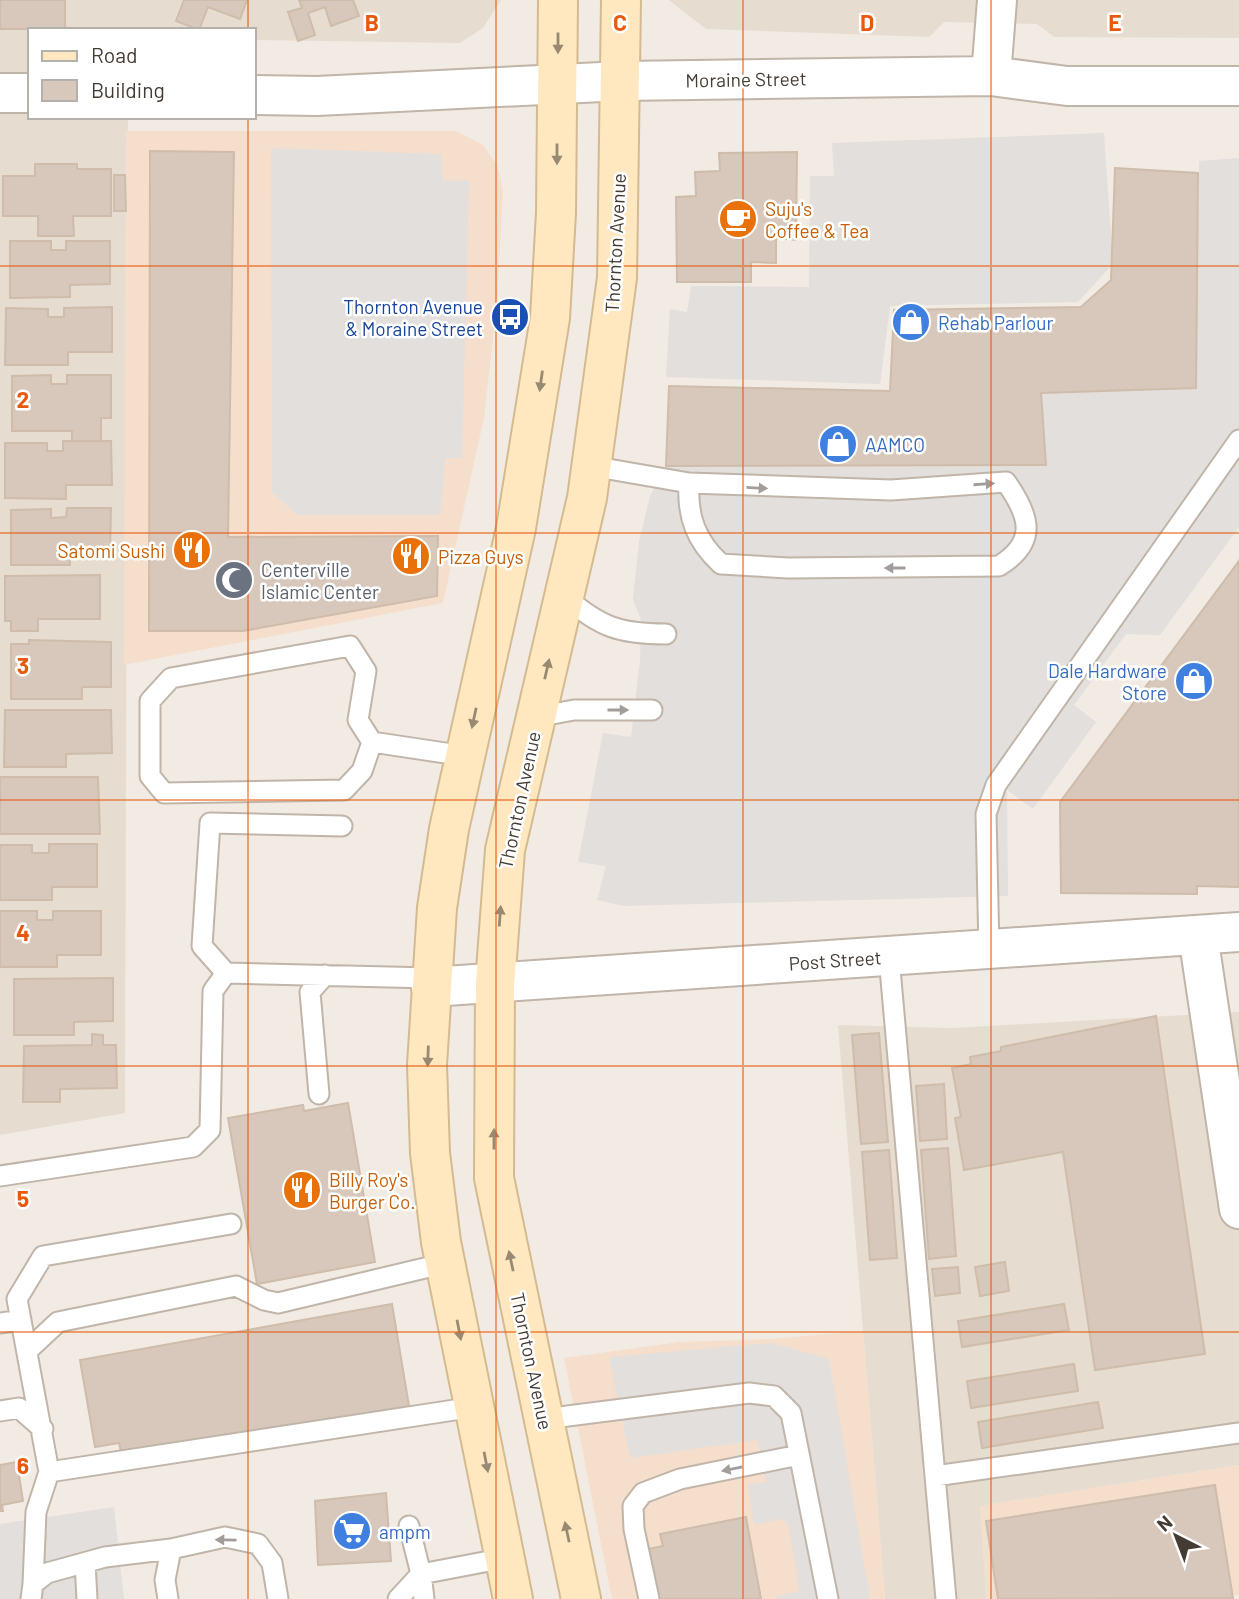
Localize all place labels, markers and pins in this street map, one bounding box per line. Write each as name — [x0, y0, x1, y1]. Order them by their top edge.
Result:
place label: Suju's Coffee & Tea — [765, 197, 869, 242]
cafe icon: Suju's Coffee & Tea — [717, 198, 759, 240]
place label: Thornton Avenue & Moraine Street — [343, 295, 483, 340]
bus stop icon: Thornton Avenue & Moraine Street — [489, 296, 531, 338]
shop icon: Rehab Parlour — [890, 301, 932, 343]
place label: Rehab Parlour — [938, 311, 1054, 334]
shop icon: AAMCO — [817, 423, 859, 465]
place label: AAMCO — [865, 433, 925, 456]
restaurant icon: Satomi Sushi — [171, 529, 213, 571]
restaurant icon: Pizza Guys — [390, 535, 432, 577]
place label: Satomi Sushi — [57, 539, 165, 562]
place label: Pizza Guys — [438, 545, 524, 568]
place label: Centerville Islamic Center — [261, 558, 379, 603]
mosque icon: Centerville Islamic Center — [213, 559, 255, 601]
place label: Dale Hardware Store — [1048, 659, 1167, 704]
shop icon: Dale Hardware Store — [1173, 660, 1215, 702]
place label: Billy Roy's Burger Co. — [329, 1168, 416, 1213]
restaurant icon: Billy Roy's Burger Co. — [281, 1169, 323, 1211]
supermarket icon: ampm — [331, 1510, 373, 1552]
place label: ampm — [379, 1520, 431, 1543]

